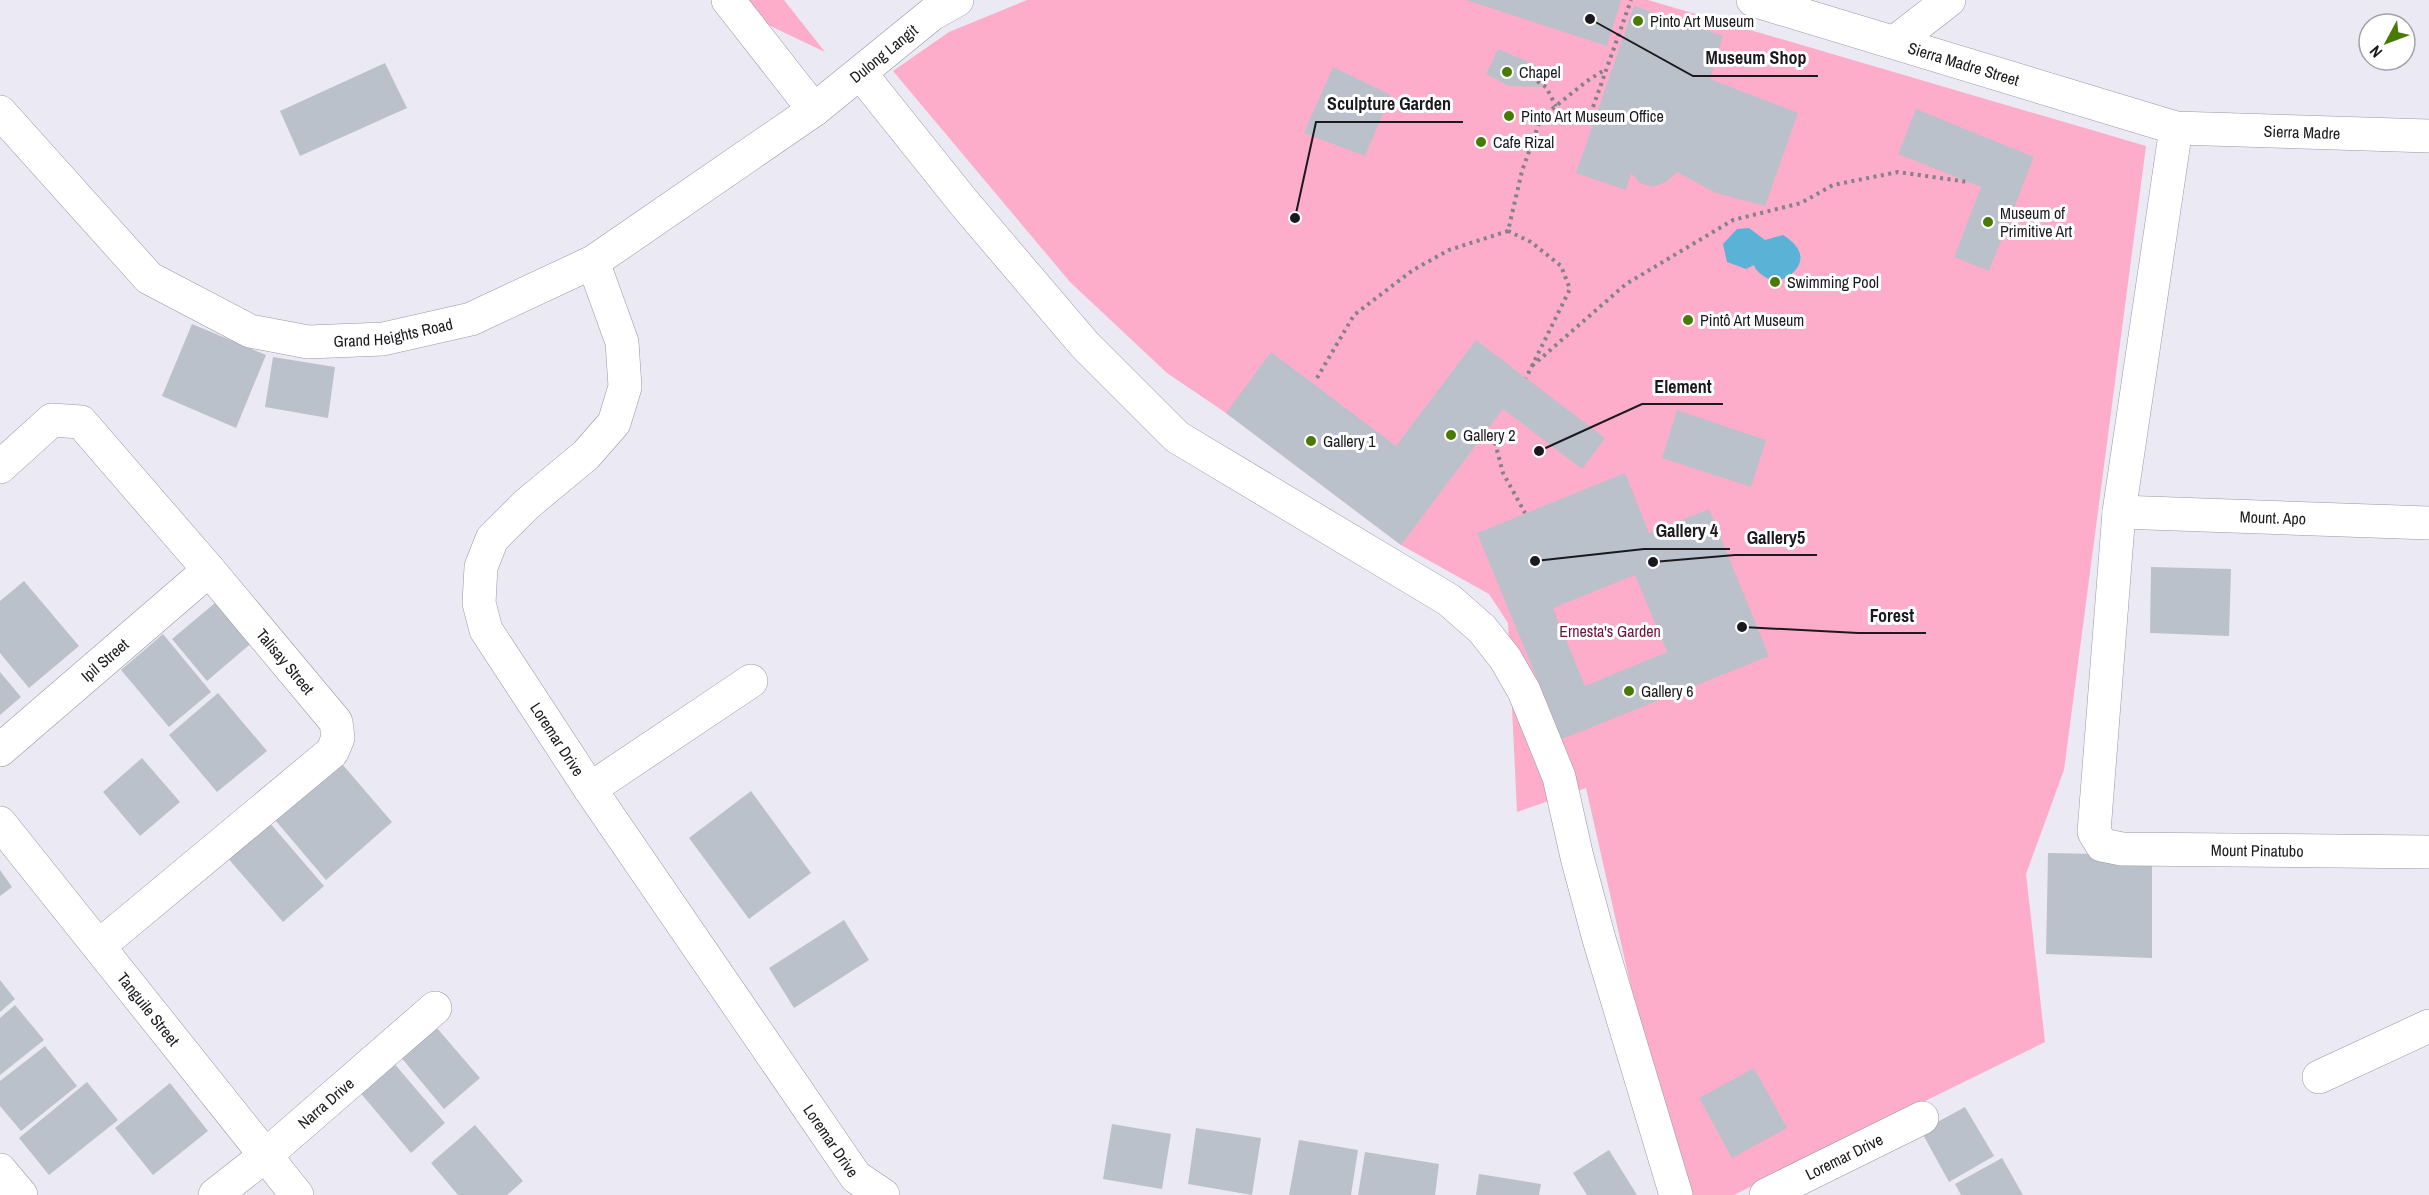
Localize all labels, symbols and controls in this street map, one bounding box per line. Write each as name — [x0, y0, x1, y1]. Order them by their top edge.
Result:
place label: Pinto Art Museum — [1650, 10, 1754, 32]
north arrow — [2357, 12, 2417, 72]
marker: Pinto Art Museum — [1631, 14, 1645, 28]
street label: Dulong Langit — [845, 19, 922, 88]
street label: Sierra Madre Street — [1905, 36, 2022, 91]
callout: Museum Shop — [1693, 40, 1818, 76]
text: N — [2364, 41, 2387, 63]
text: Museum Shop — [1706, 45, 1806, 70]
place label: Chapel — [1519, 61, 1561, 83]
marker: Chapel — [1500, 65, 1514, 79]
callout: Sculpture Garden — [1316, 86, 1463, 122]
text: Sculpture Garden — [1327, 91, 1451, 116]
place label: Pinto Art Museum Office — [1521, 105, 1664, 127]
marker: Pinto Art Museum Office — [1502, 109, 1516, 123]
street label: Sierra Madre — [2263, 120, 2341, 144]
place label: Cafe Rizal — [1493, 131, 1554, 153]
marker: Cafe Rizal — [1474, 135, 1488, 149]
place label: Museum of Primitive Art — [2000, 202, 2073, 242]
marker: Museum of Primitive Art — [1981, 215, 1995, 229]
place label: Swimming Pool — [1787, 271, 1879, 293]
marker: Swimming Pool — [1768, 275, 1782, 289]
place label: Pintô Art Museum — [1700, 309, 1804, 331]
street label: Grand Heights Road — [333, 313, 455, 352]
marker: Pintô Art Museum — [1681, 313, 1695, 327]
callout: Element — [1642, 368, 1723, 404]
text: Element — [1654, 374, 1712, 399]
place label: Gallery 2 — [1463, 424, 1516, 446]
marker: Gallery 2 — [1444, 428, 1458, 442]
place label: Gallery 1 — [1323, 430, 1376, 452]
marker: Gallery 1 — [1304, 434, 1318, 448]
street label: Mount. Apo — [2239, 505, 2306, 530]
callout: Gallery 4 — [1644, 513, 1730, 549]
text: Gallery 4 — [1656, 518, 1719, 543]
callout: Gallery5 — [1735, 519, 1817, 555]
text: Gallery5 — [1747, 525, 1805, 550]
callout: Forest — [1858, 597, 1926, 633]
text: Forest — [1870, 603, 1914, 628]
park label: Ernesta's Garden — [1559, 620, 1661, 642]
street label: Talisay Street — [251, 624, 320, 699]
street label: Ipil Street — [76, 633, 133, 687]
place label: Gallery 6 — [1641, 680, 1694, 702]
marker: Gallery 6 — [1622, 684, 1636, 698]
street label: Loremar Drive — [525, 698, 590, 780]
street label: Mount Pinatubo — [2211, 839, 2304, 862]
street label: Tanguile Street — [112, 968, 185, 1051]
street label: Narra Drive — [293, 1072, 359, 1134]
street label: Loremar Drive — [798, 1100, 864, 1182]
street label: Loremar Drive — [1802, 1128, 1887, 1185]

